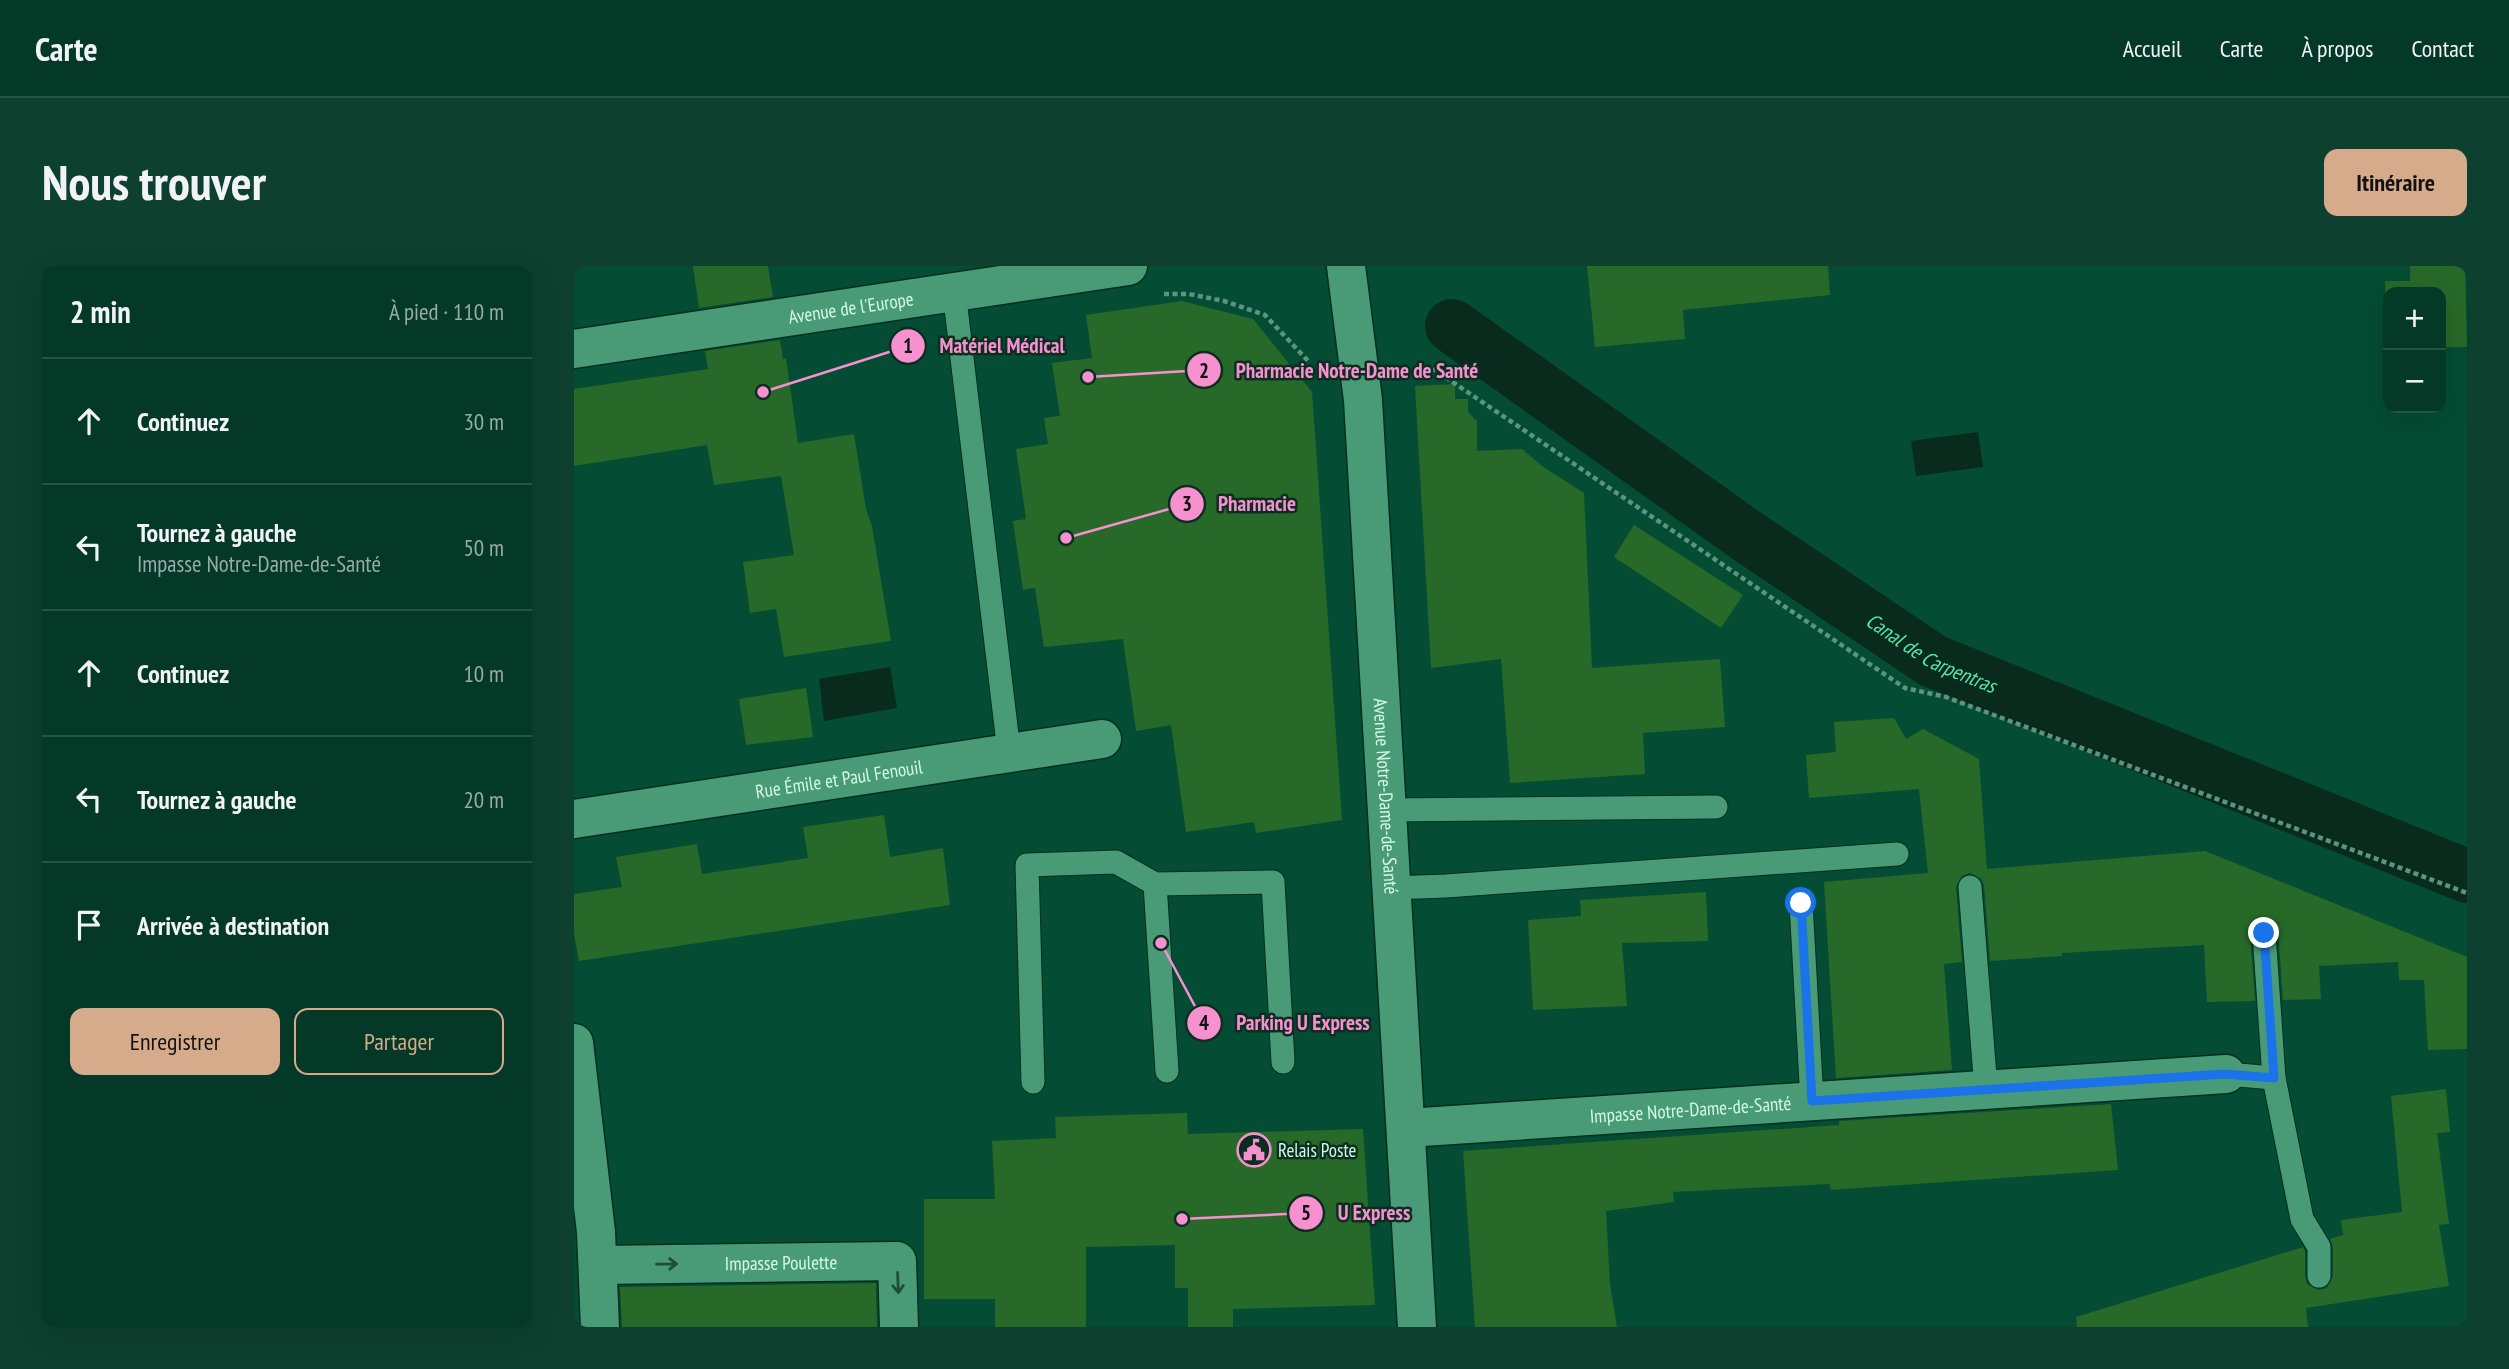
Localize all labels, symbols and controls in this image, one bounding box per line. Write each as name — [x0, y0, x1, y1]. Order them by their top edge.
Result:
text: Carte — [35, 27, 98, 70]
text: Accueil — [2123, 33, 2182, 64]
text: Carte — [2220, 33, 2263, 64]
text: À propos — [2301, 33, 2373, 64]
text: Contact — [2411, 33, 2474, 64]
button: Itinéraire — [2324, 149, 2467, 216]
text: Nous trouver — [42, 150, 266, 214]
street label: Avenue de l'Europe — [787, 286, 915, 329]
map controls — [2383, 287, 2446, 413]
button: + — [2383, 287, 2446, 350]
text: 2 min — [70, 292, 131, 331]
text: À pied · 110 m — [389, 297, 504, 326]
callout: Matériel Médical — [890, 325, 1078, 367]
text: 1 — [903, 332, 913, 359]
text: Matériel Médical — [939, 332, 1065, 359]
callout: Pharmacie Notre-Dame de Santé — [1187, 349, 1492, 391]
button: − — [2383, 350, 2446, 413]
text: 2 — [1199, 357, 1209, 384]
text: Pharmacie Notre-Dame de Santé — [1236, 357, 1478, 384]
icon: ahead — [70, 402, 108, 440]
text: Continuez — [137, 405, 229, 438]
text: 30 m — [463, 407, 504, 436]
callout: Pharmacie — [1169, 483, 1310, 525]
text: 3 — [1182, 490, 1192, 517]
text: Pharmacie — [1218, 490, 1296, 517]
text: Tournez à gauche — [137, 516, 297, 549]
icon: left — [70, 528, 108, 566]
text: 50 m — [463, 533, 504, 562]
text: Impasse Notre-Dame-de-Santé — [137, 549, 381, 578]
water label: Canal de Carpentras — [1861, 607, 2002, 699]
icon: ahead — [70, 654, 108, 692]
text: Continuez — [137, 657, 229, 690]
text: 10 m — [463, 659, 504, 688]
street label: Avenue Notre-Dame-de-Santé — [1368, 698, 1404, 895]
street label: Rue Émile et Paul Fenouil — [754, 754, 925, 803]
icon: left — [70, 780, 108, 818]
text: Tournez à gauche — [137, 783, 297, 816]
text: 20 m — [463, 785, 504, 814]
route start — [1785, 887, 1816, 918]
icon: arrive — [70, 906, 108, 944]
text: Arrivée à destination — [137, 909, 329, 942]
route end — [2248, 917, 2279, 948]
callout: Parking U Express — [1187, 1002, 1383, 1044]
button: Enregistrer — [70, 1008, 280, 1075]
button: Partager — [294, 1008, 504, 1075]
text: 4 — [1199, 1009, 1209, 1036]
text: Parking U Express — [1236, 1009, 1370, 1036]
street label: Impasse Notre-Dame-de-Santé — [1589, 1091, 1792, 1128]
public building icon: Relais Poste — [1235, 1131, 1273, 1169]
place label: Relais Poste — [1278, 1138, 1357, 1162]
callout: U Express — [1288, 1192, 1424, 1234]
text: 5 — [1301, 1199, 1311, 1226]
text: U Express — [1338, 1199, 1410, 1226]
street label: Impasse Poulette — [725, 1250, 837, 1275]
one-way arrow — [655, 1257, 678, 1271]
one-way arrow — [891, 1272, 904, 1295]

